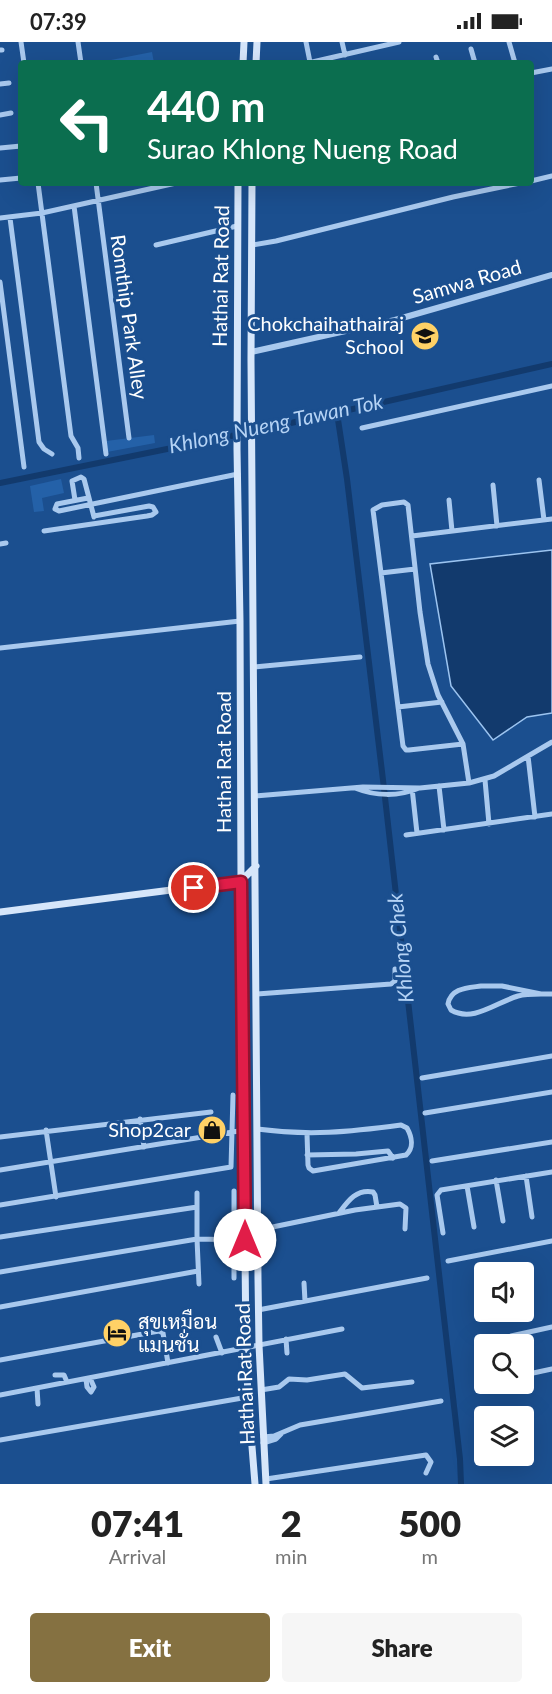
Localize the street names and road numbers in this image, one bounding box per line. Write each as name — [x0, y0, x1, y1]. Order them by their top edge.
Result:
street label: Hathai Rat Road — [207, 205, 233, 347]
street label: Romthip Park Alley — [107, 233, 154, 401]
street label: Samwa Road — [410, 254, 524, 308]
street label: Hathai Rat Road — [211, 691, 235, 833]
street label: Hathai Rat Road — [230, 1303, 258, 1445]

